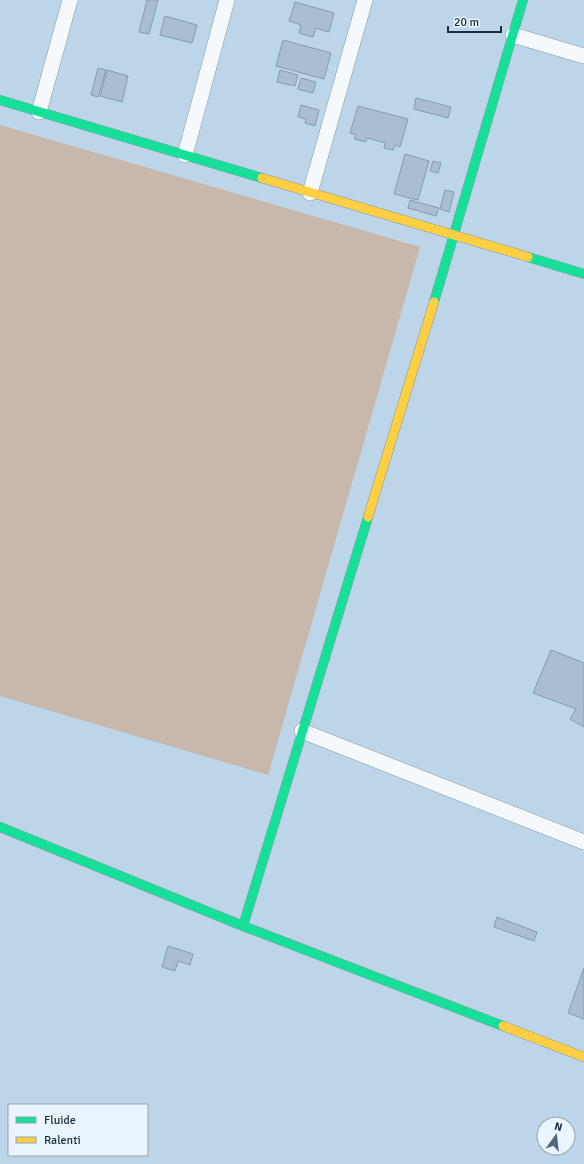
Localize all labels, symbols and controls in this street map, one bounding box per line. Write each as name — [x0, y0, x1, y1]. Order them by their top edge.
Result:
scale bar — [448, 8, 501, 34]
text: 20 m — [454, 15, 479, 30]
legend — [8, 1104, 148, 1156]
text: Fluide — [44, 1113, 76, 1128]
north arrow — [536, 1116, 576, 1156]
text: N — [553, 1120, 564, 1134]
text: Ralenti — [44, 1133, 81, 1148]

